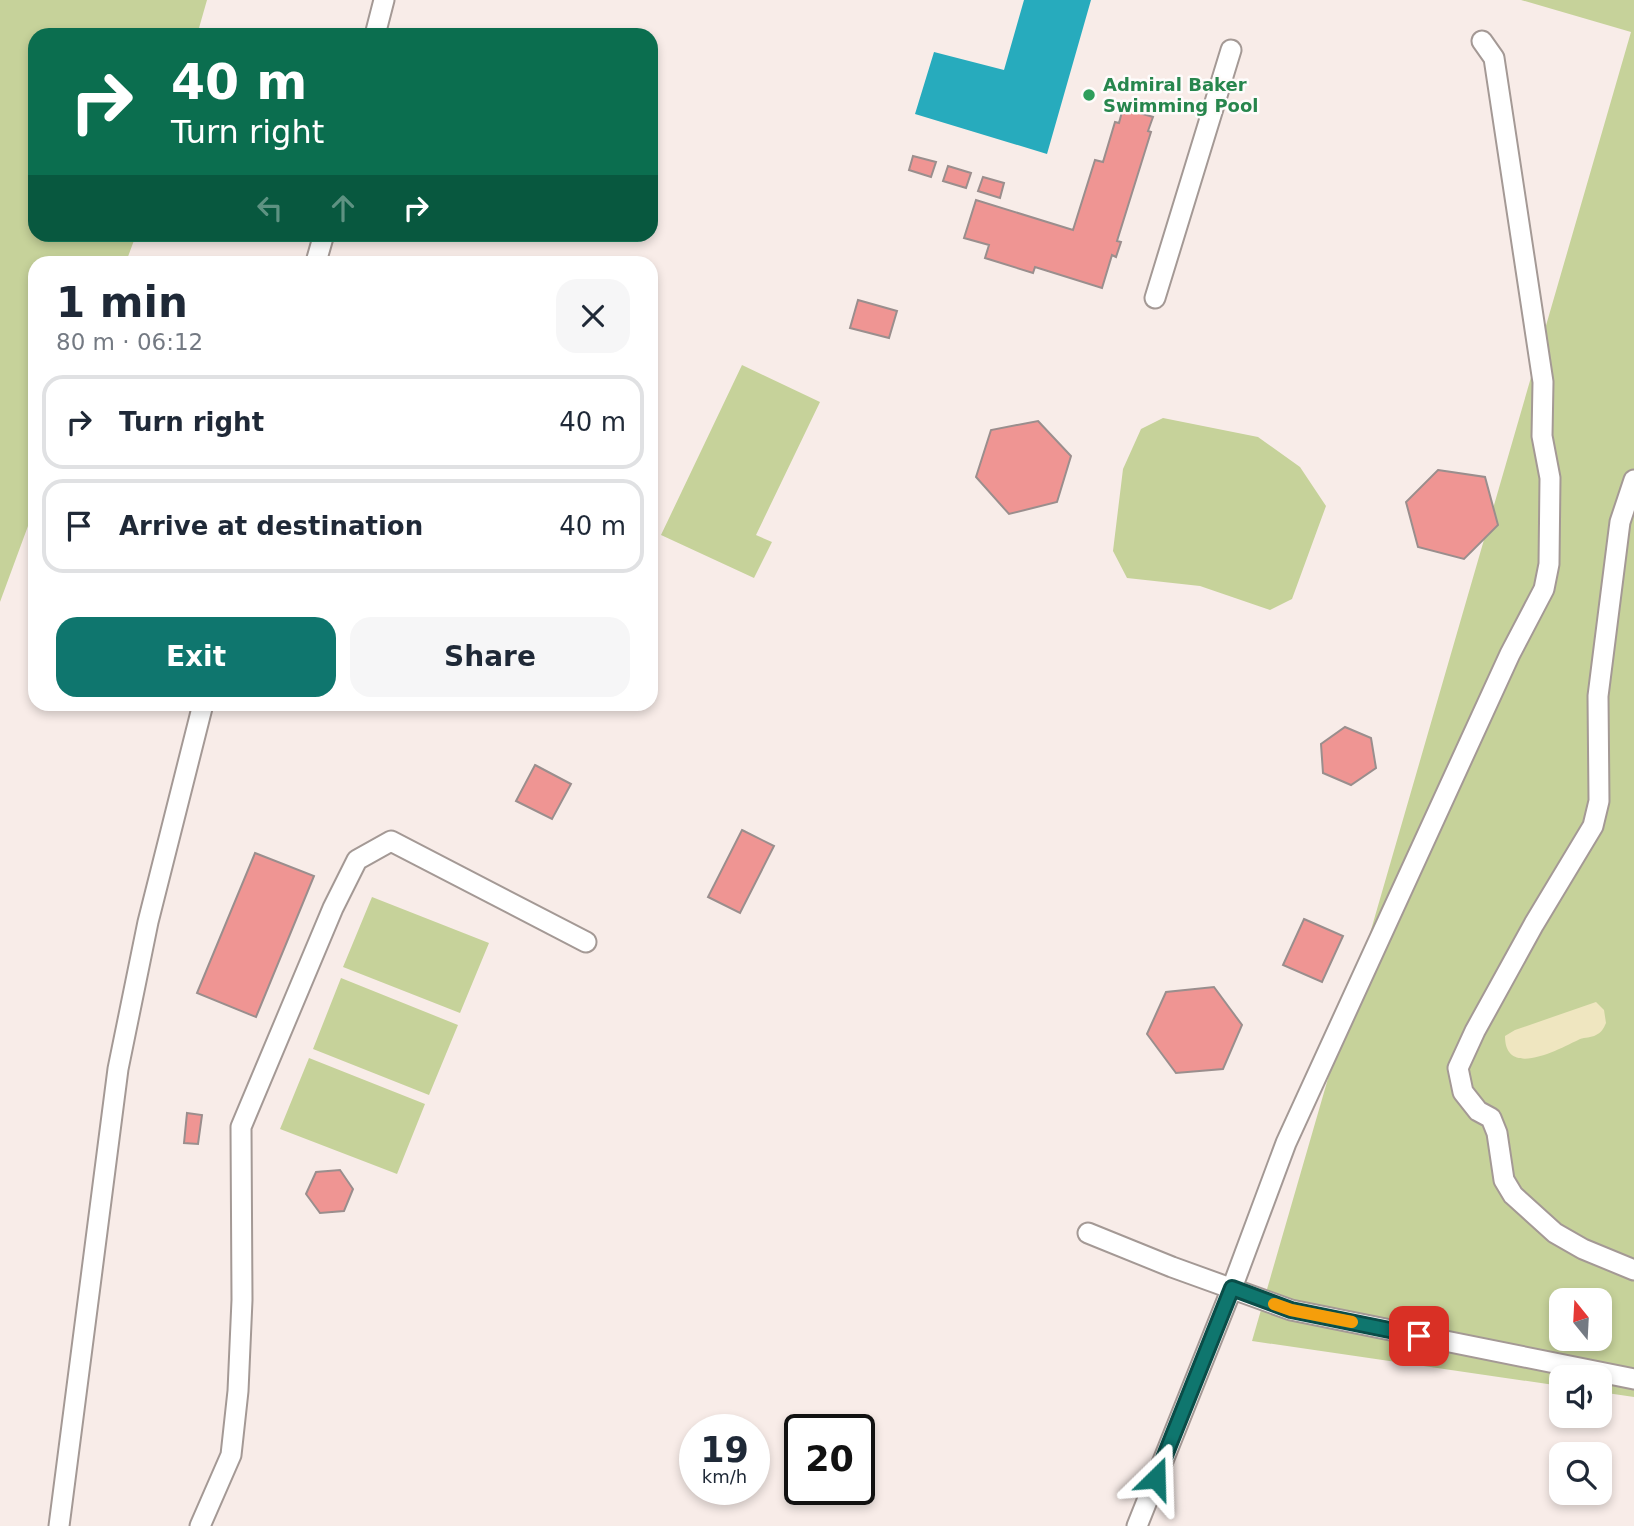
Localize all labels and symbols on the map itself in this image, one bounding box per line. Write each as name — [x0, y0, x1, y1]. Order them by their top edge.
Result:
place label: Admiral Baker Swimming Pool — [1103, 74, 1259, 116]
marker: Admiral Baker Swimming Pool — [1081, 87, 1097, 103]
north arrow — [1549, 1288, 1612, 1351]
pin — [1389, 1306, 1449, 1366]
speed limit sign: 20 — [784, 1414, 875, 1505]
position arrow — [1119, 1441, 1193, 1515]

